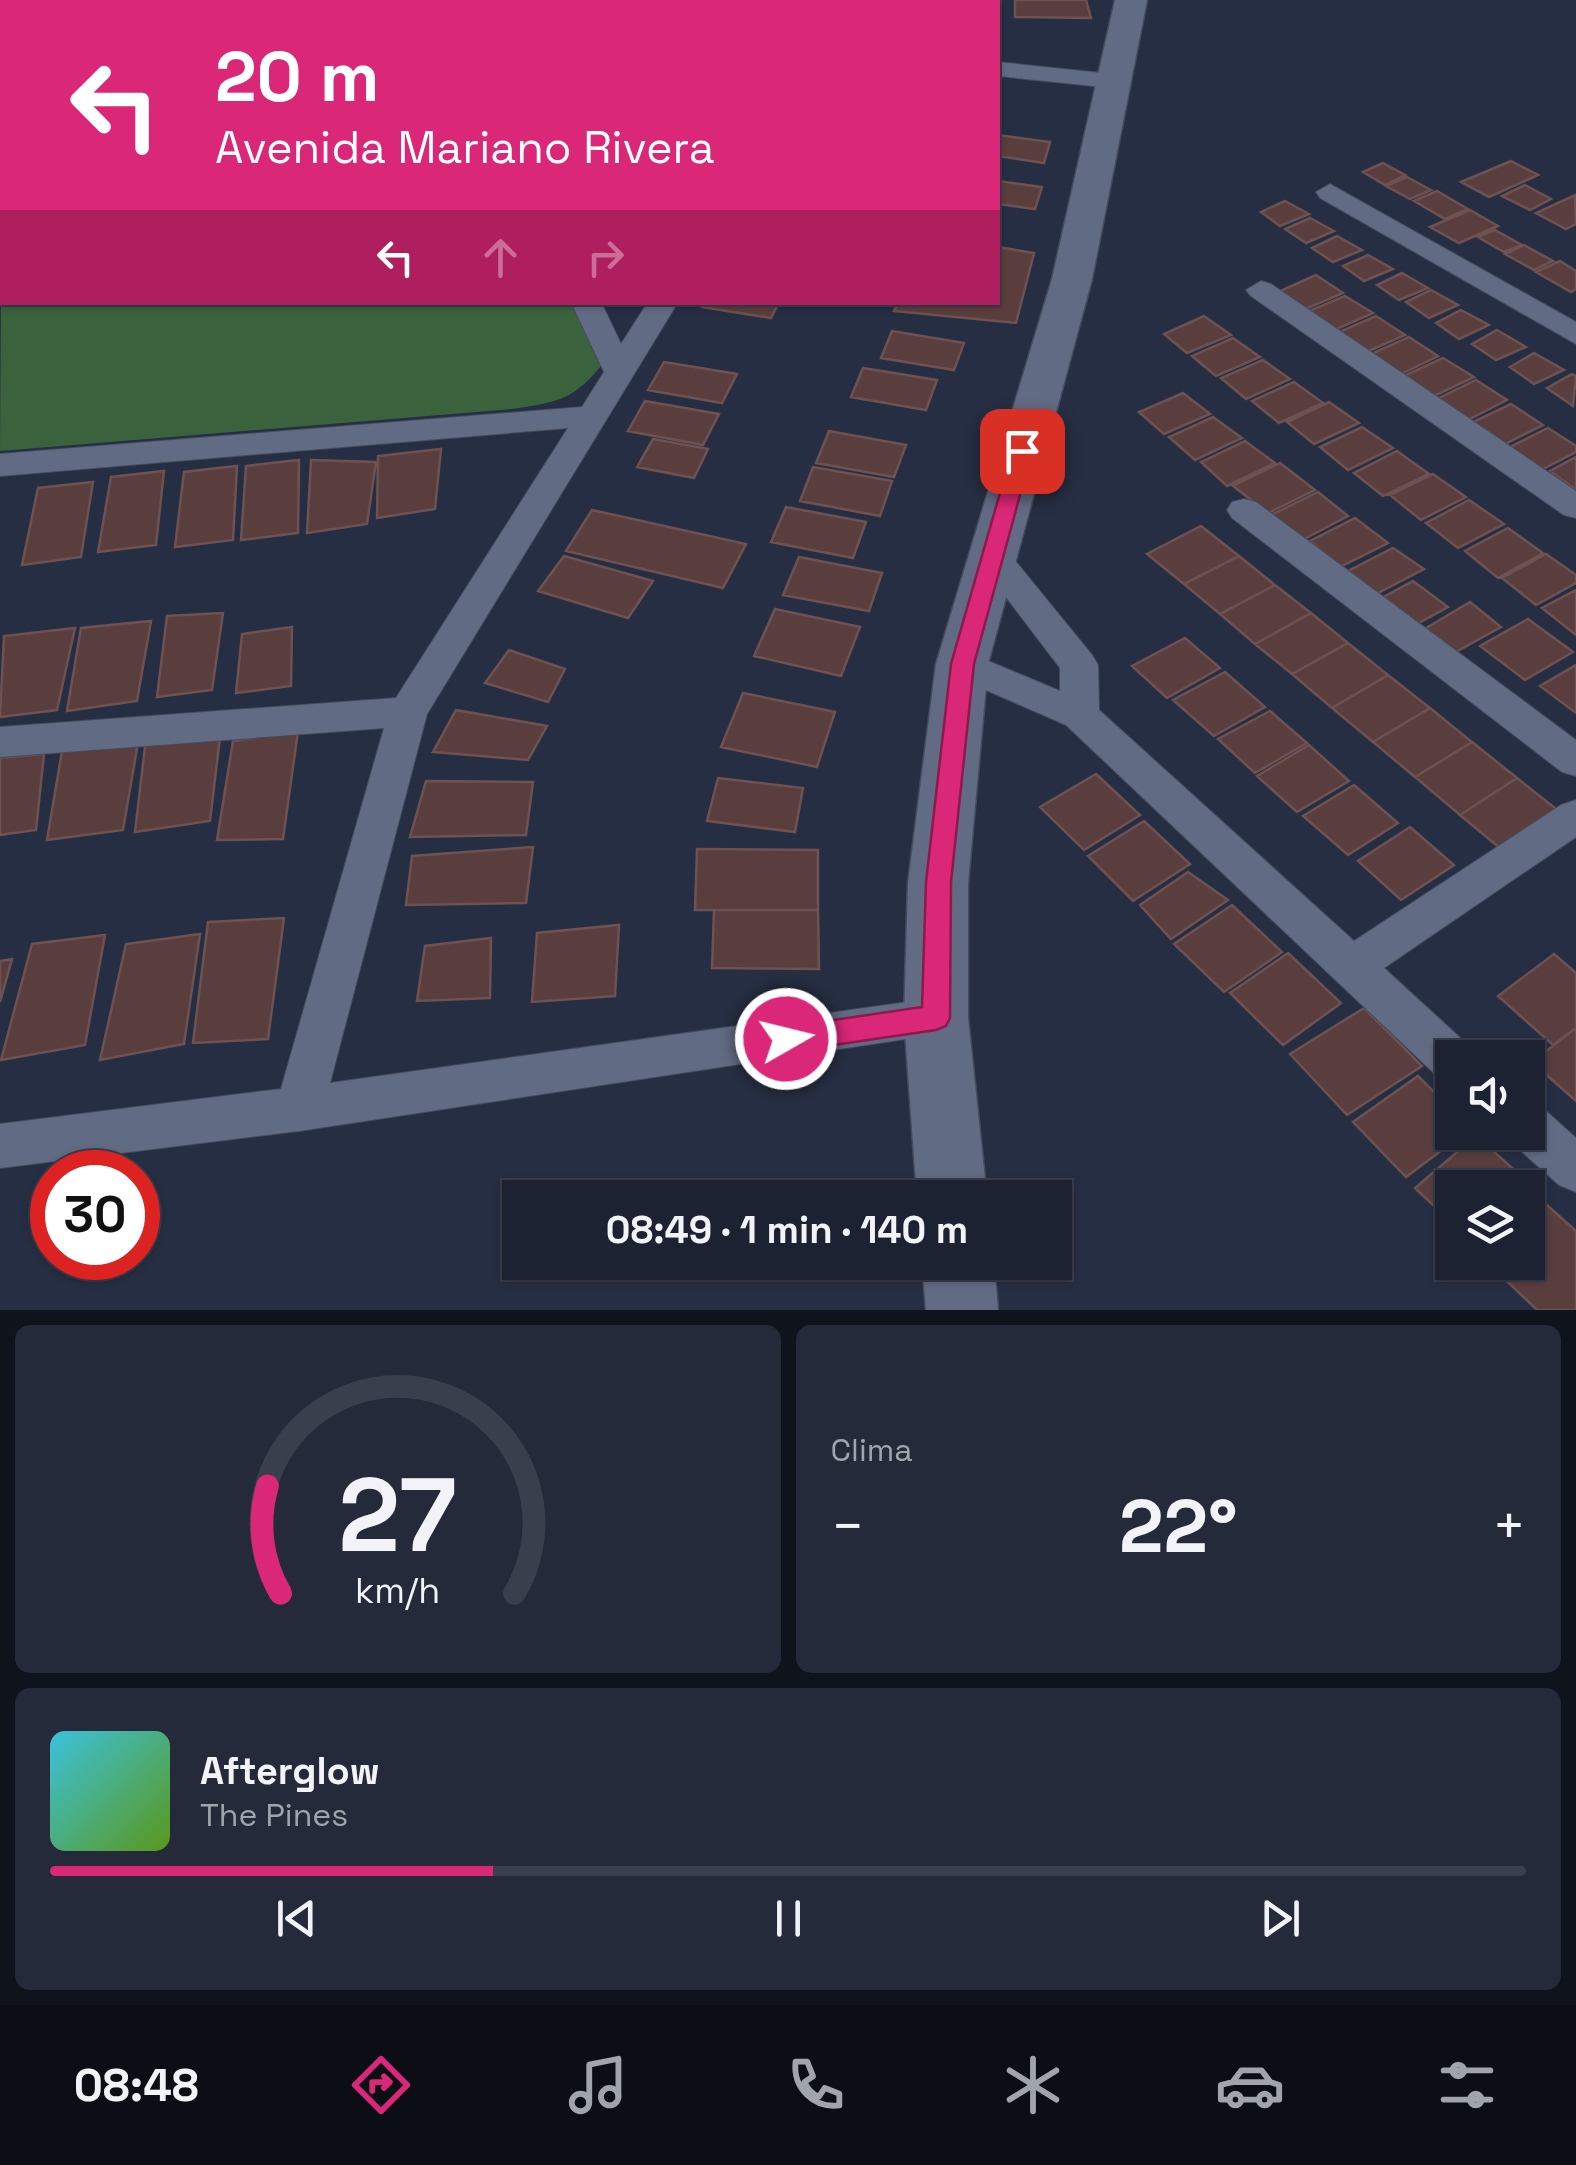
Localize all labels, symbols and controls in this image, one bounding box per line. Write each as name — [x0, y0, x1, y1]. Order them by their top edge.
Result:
text: 20 m — [215, 32, 380, 121]
icon: left — [50, 40, 180, 170]
text: Avenida Mariano Rivera — [215, 119, 715, 176]
icon: left — [368, 230, 423, 285]
icon: ahead — [473, 230, 528, 285]
icon: right — [578, 230, 633, 285]
pin — [980, 409, 1065, 494]
icon: arrive — [995, 424, 1050, 479]
position arrow — [734, 987, 838, 1091]
map controls — [1435, 1040, 1545, 1280]
button: sound — [1435, 1040, 1545, 1150]
speed limit sign: 30 — [30, 1150, 160, 1280]
button: layers — [1435, 1170, 1545, 1280]
text: 08:49 · 1 min · 140 m — [606, 1206, 968, 1254]
text: Clima — [831, 1430, 913, 1470]
text: 27 — [339, 1449, 457, 1581]
text: 22° — [1119, 1478, 1238, 1574]
text: − — [831, 1491, 865, 1561]
text: + — [1492, 1491, 1526, 1561]
text: km/h — [355, 1568, 440, 1613]
text: Afterglow — [200, 1747, 380, 1795]
text: The Pines — [200, 1795, 348, 1835]
icon: previous — [269, 1891, 324, 1946]
icon: pause — [761, 1891, 816, 1946]
icon: next — [1253, 1891, 1308, 1946]
icon: directions — [346, 2050, 416, 2120]
icon: music — [563, 2050, 633, 2120]
icon: phone — [781, 2050, 851, 2120]
icon: climate — [998, 2050, 1068, 2120]
icon: car — [1215, 2050, 1285, 2120]
icon: filters — [1432, 2050, 1502, 2120]
text: 08:48 — [74, 2057, 199, 2114]

